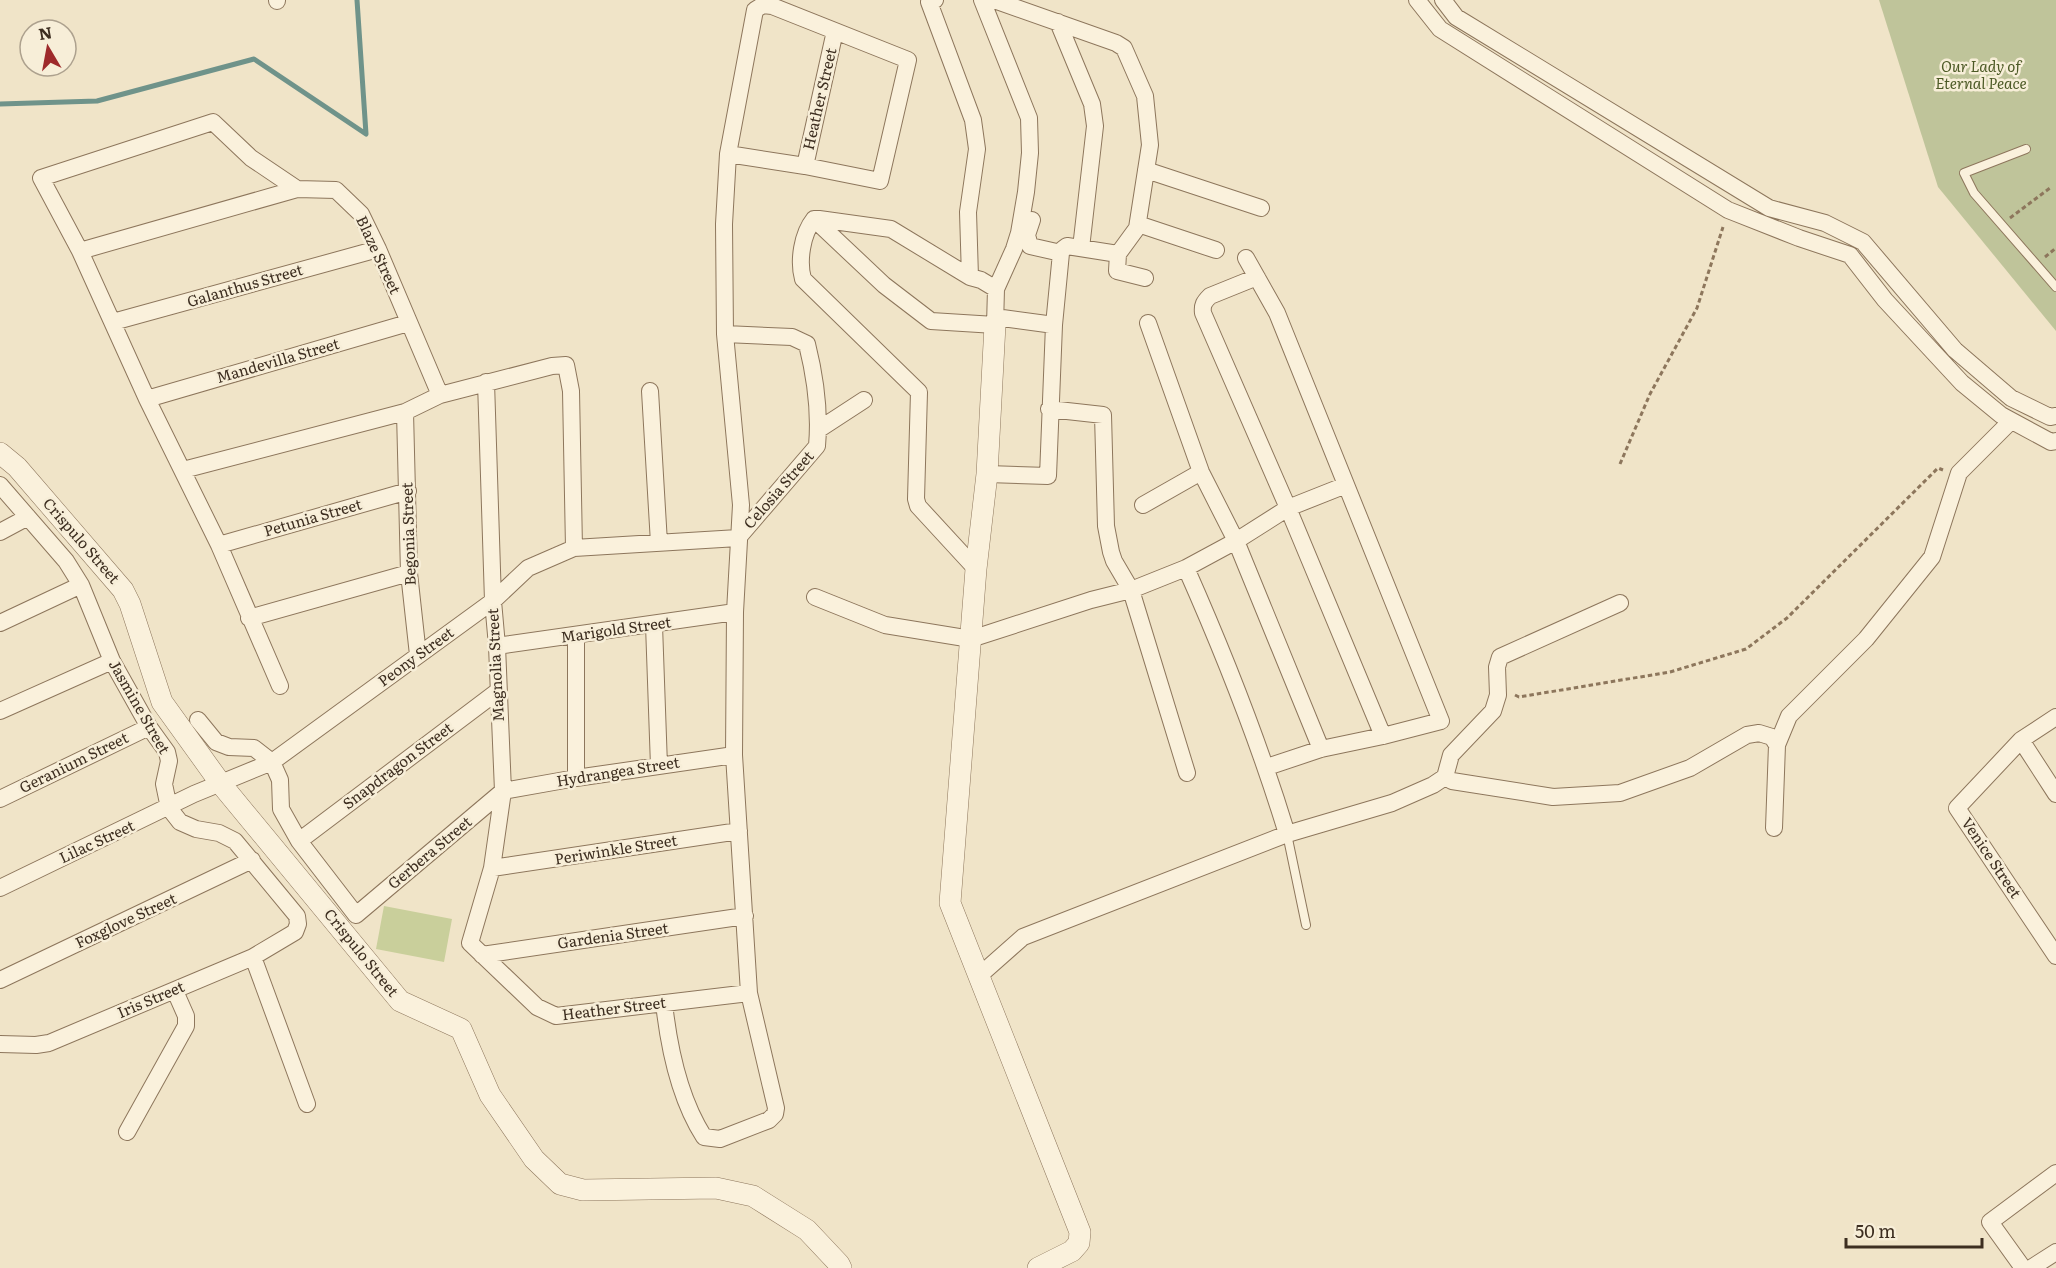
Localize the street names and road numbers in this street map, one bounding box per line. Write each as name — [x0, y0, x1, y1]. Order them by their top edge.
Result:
street label: Heather Street — [796, 45, 841, 152]
street label: Blaze Street — [351, 211, 408, 297]
street label: Galanthus Street — [184, 257, 305, 312]
street label: Mandevilla Street — [213, 331, 342, 388]
street label: Celosia Street — [737, 445, 818, 533]
street label: Begonia Street — [394, 482, 421, 586]
street label: Crispulo Street — [38, 492, 126, 588]
street label: Petunia Street — [261, 492, 364, 542]
street label: Magnolia Street — [480, 608, 509, 722]
street label: Marigold Street — [559, 609, 673, 648]
street label: Peony Street — [372, 620, 458, 691]
street label: Jasmine Street — [104, 655, 177, 758]
street label: Snapdragon Street — [337, 716, 457, 814]
street label: Geranium Street — [15, 725, 132, 798]
street label: Hydrangea Street — [555, 749, 681, 792]
street label: Gerbera Street — [382, 810, 476, 894]
street label: Venice Street — [1957, 812, 2028, 902]
street label: Lilac Street — [55, 813, 138, 868]
street label: Periwinkle Street — [553, 827, 679, 870]
street label: Foxglove Street — [71, 886, 180, 953]
street label: Crispulo Street — [319, 903, 405, 1001]
street label: Gardenia Street — [556, 915, 670, 954]
street label: Iris Street — [113, 974, 188, 1023]
street label: Heather Street — [561, 990, 667, 1025]

